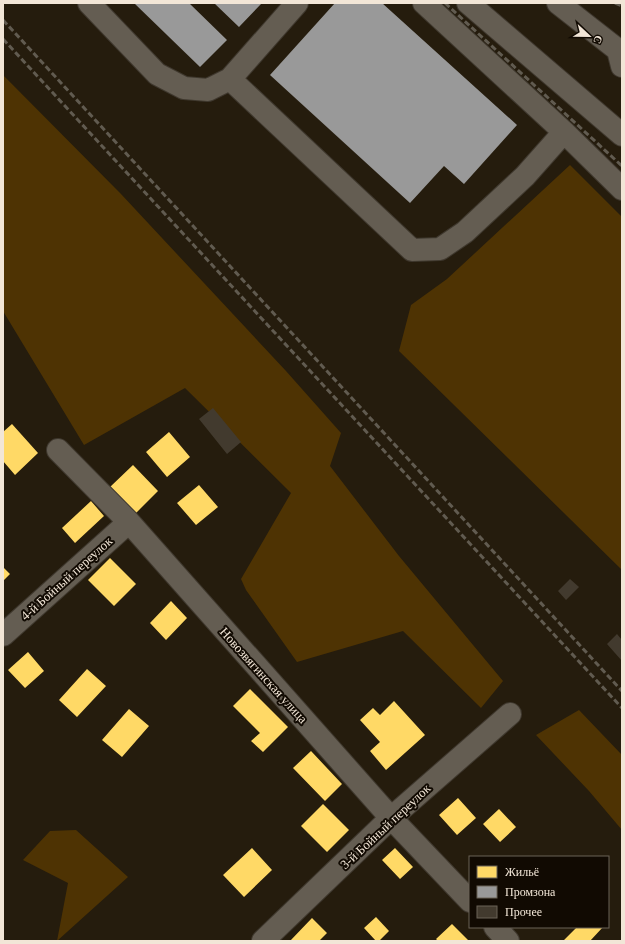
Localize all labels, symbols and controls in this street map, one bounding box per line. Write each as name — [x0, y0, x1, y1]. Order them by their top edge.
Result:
north arrow — [569, 16, 609, 56]
text: С — [591, 34, 605, 46]
street label: 4-й Бойный переулок — [18, 533, 116, 623]
street label: Новозвягинская улица — [217, 624, 311, 727]
street label: 3-й Бойный переулок — [337, 780, 434, 872]
legend — [469, 856, 609, 928]
text: Жильё — [505, 865, 539, 879]
text: Промзона — [505, 885, 556, 899]
text: Прочее — [505, 905, 542, 919]

